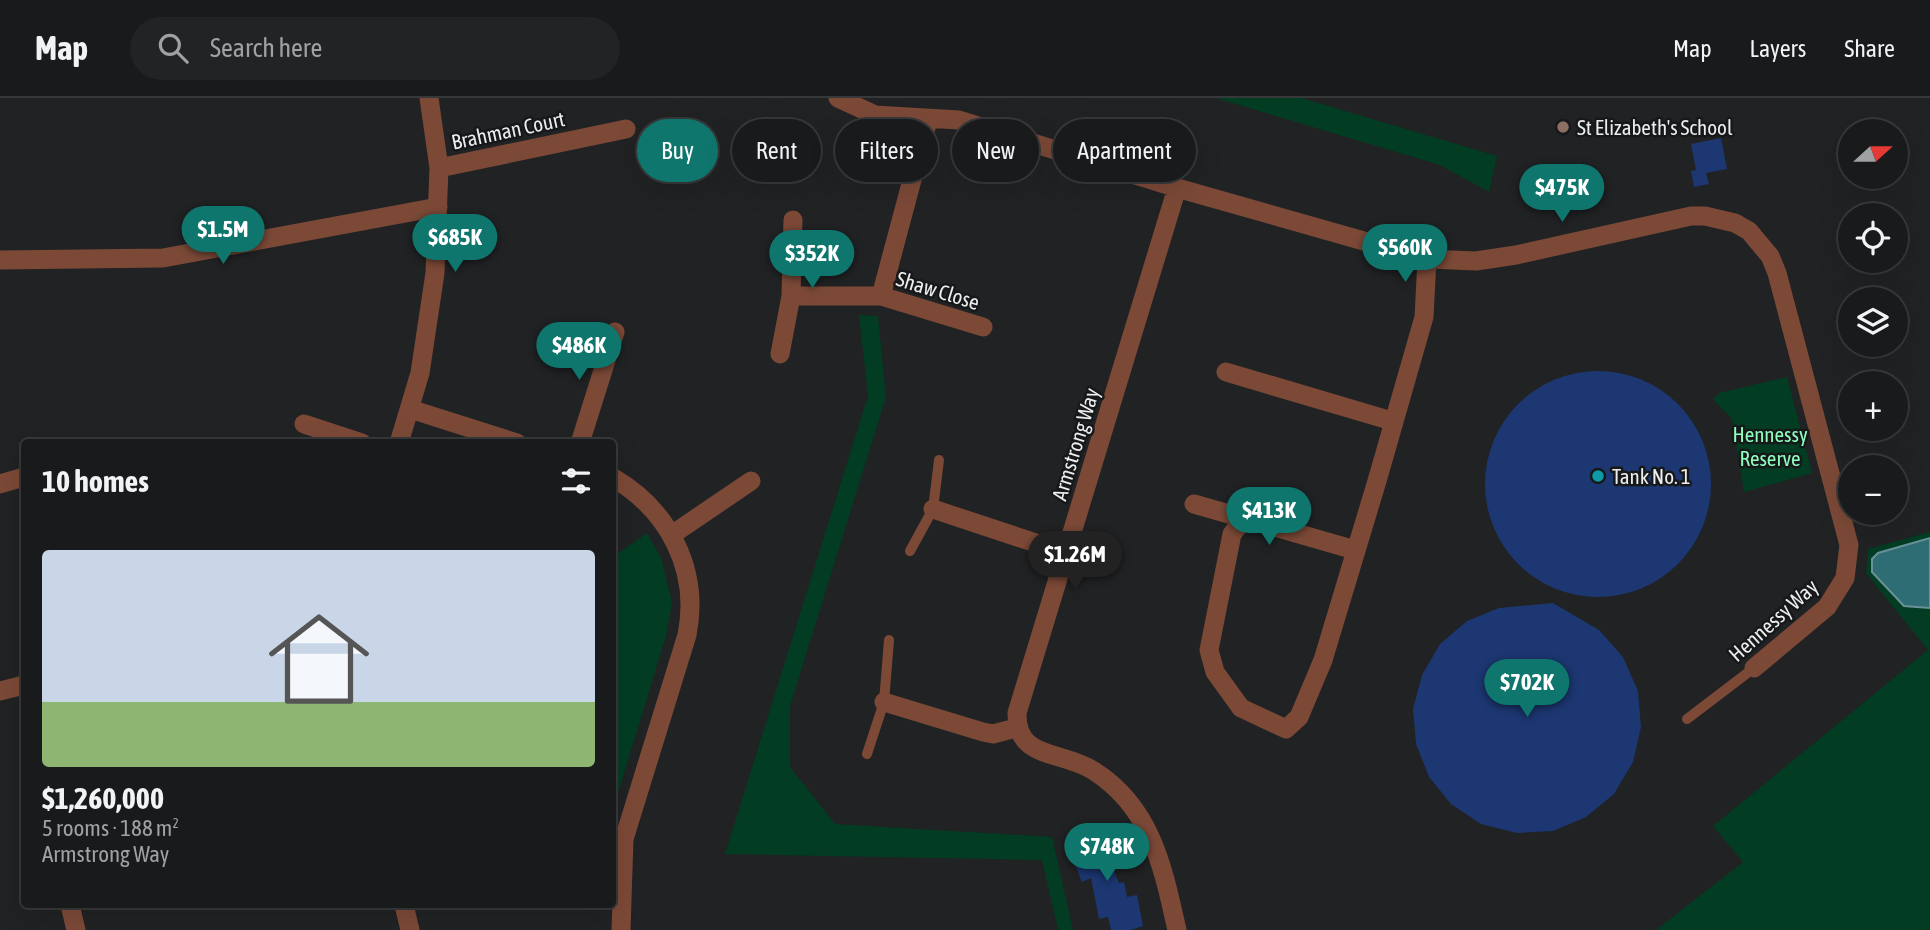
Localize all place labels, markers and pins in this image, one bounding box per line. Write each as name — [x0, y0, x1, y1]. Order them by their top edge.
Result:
place label: St Elizabeth's School — [1577, 115, 1733, 139]
marker: St Elizabeth's School — [1555, 119, 1571, 135]
pin: $475K — [1513, 164, 1611, 224]
pin: $1.5M — [174, 206, 272, 266]
pin: $685K — [406, 214, 504, 274]
pin: $560K — [1356, 225, 1454, 284]
pin: $352K — [763, 230, 861, 290]
pin: $486K — [530, 322, 628, 382]
place label: Tank No. 1 — [1612, 464, 1691, 488]
marker: Tank No. 1 — [1590, 468, 1606, 484]
pin: $413K — [1220, 488, 1318, 547]
pin: $1.26M — [1018, 532, 1132, 591]
pin: $702K — [1478, 660, 1576, 719]
pin: $748K — [1058, 824, 1156, 883]

